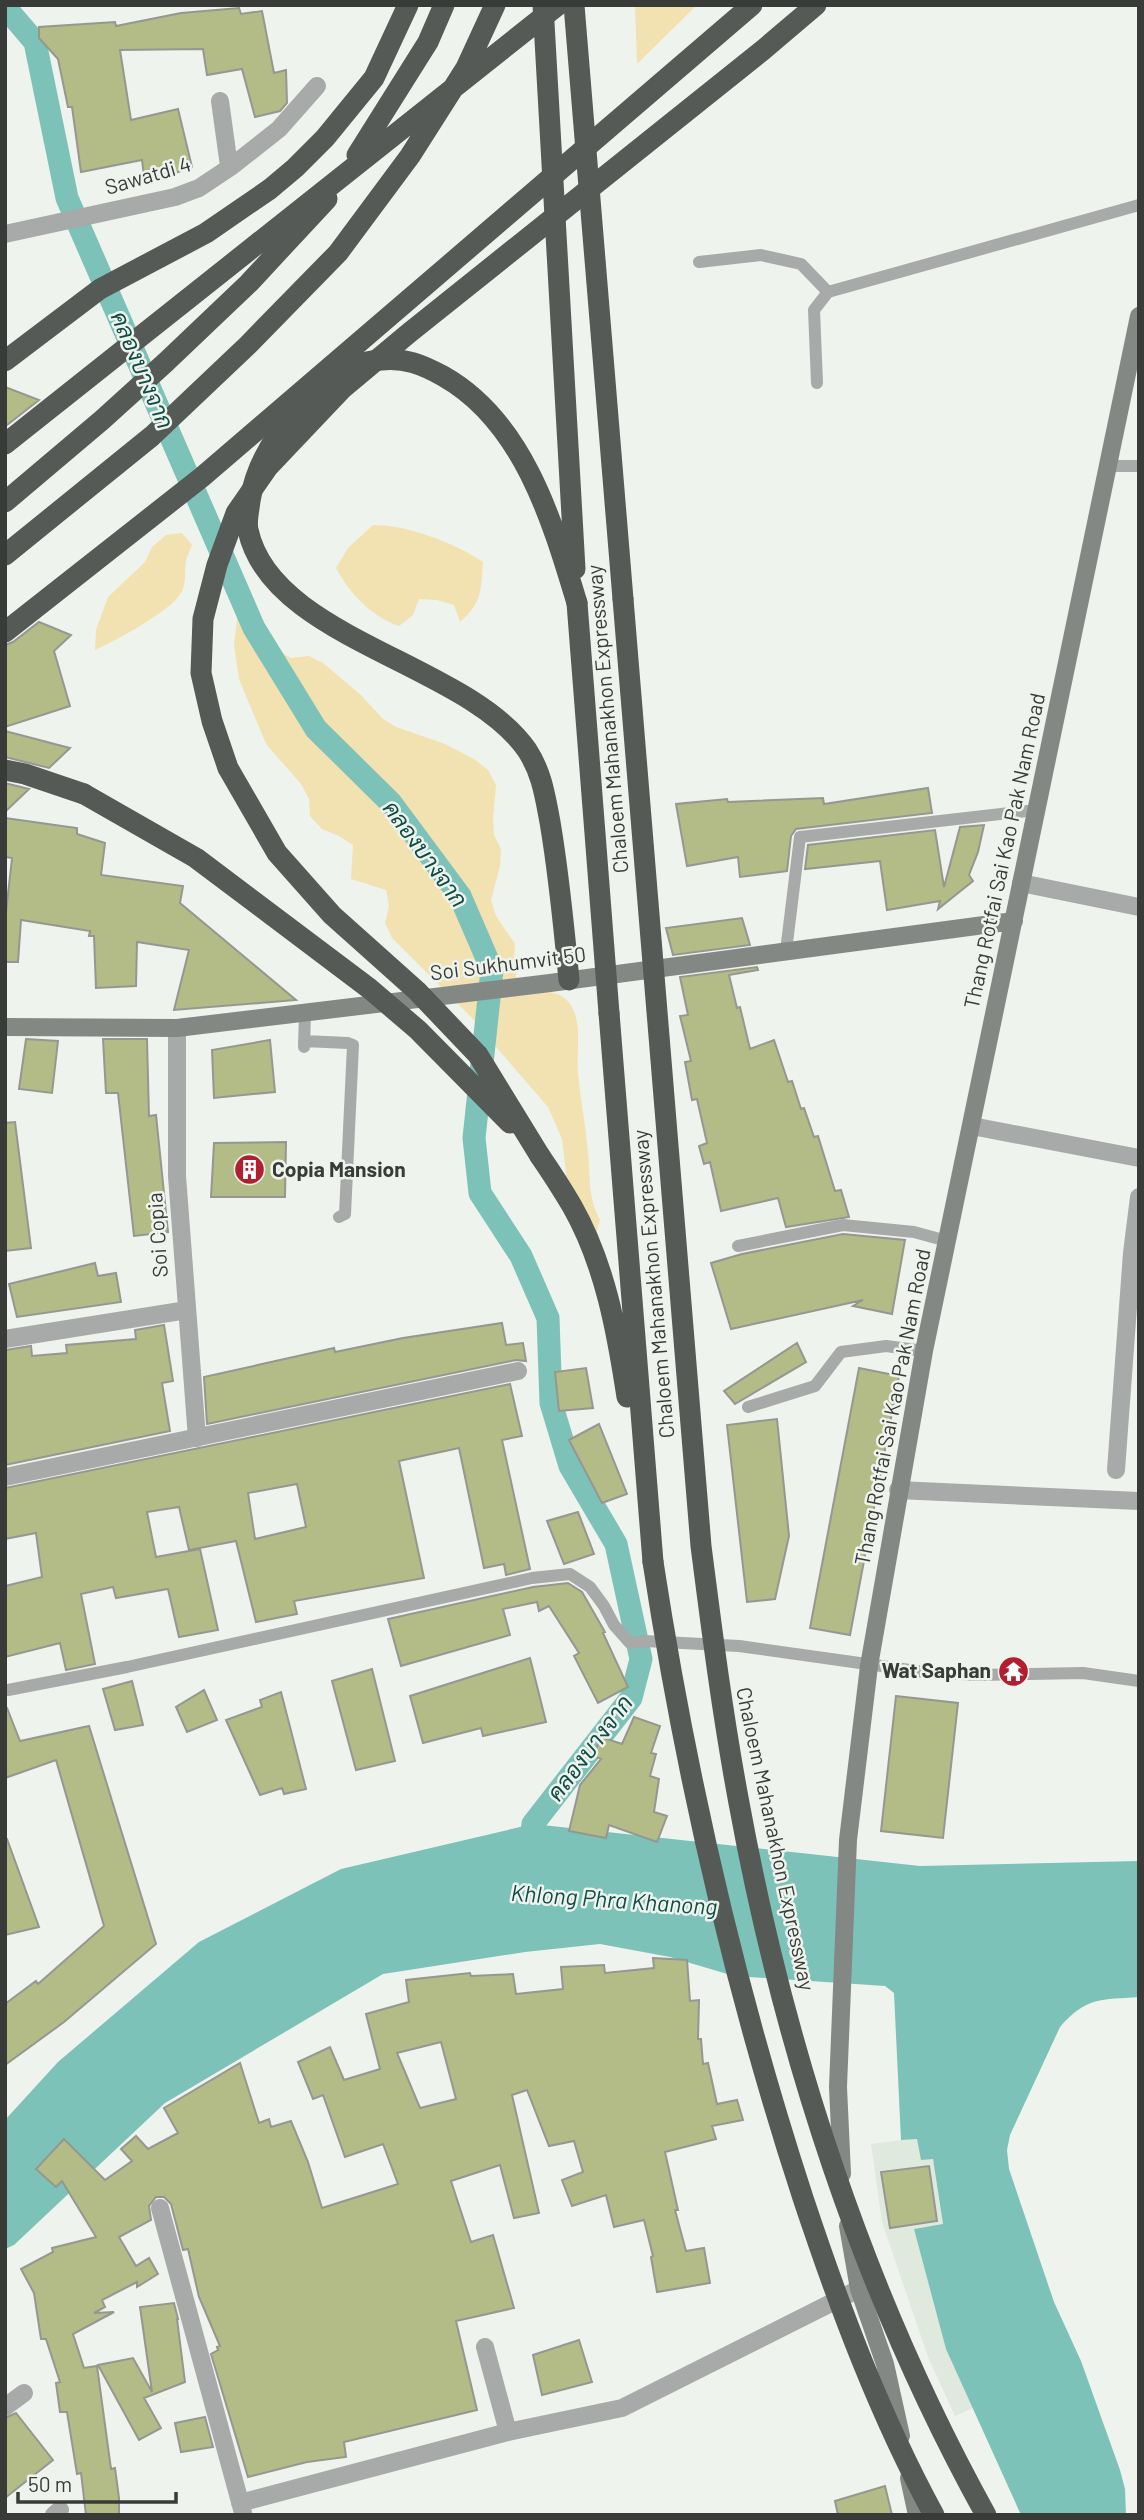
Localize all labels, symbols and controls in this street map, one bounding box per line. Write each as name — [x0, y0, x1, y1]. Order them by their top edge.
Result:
street label: Sawatdi 4 — [102, 150, 193, 199]
water label: คลองบางจาก — [106, 307, 180, 433]
street label: Chaloem Mahanakhon Expressway — [581, 564, 632, 874]
street label: Thang Rotfai Sai Kao Pak Nam Road — [958, 690, 1049, 1011]
water label: คลองบางจาก — [378, 795, 474, 912]
street label: Soi Sukhumvit 50 — [428, 941, 587, 984]
street label: Chaloem Mahanakhon Expressway — [627, 1129, 678, 1439]
building icon: Copia Mansion — [232, 1153, 266, 1187]
place label: Copia Mansion — [272, 1156, 406, 1181]
street label: Soi Copia — [141, 1192, 172, 1278]
street label: Thang Rotfai Sai Kao Pak Nam Road — [849, 1246, 935, 1567]
temple icon: Wat Saphan — [997, 1654, 1031, 1688]
place label: Wat Saphan — [881, 1657, 991, 1682]
street label: Chaloem Mahanakhon Expressway — [732, 1685, 821, 1993]
water label: คลองบางจาก — [540, 1689, 638, 1806]
water label: Khlong Phra Khanong — [510, 1878, 718, 1920]
scale bar — [18, 2460, 175, 2504]
text: 50 m — [28, 2471, 72, 2496]

